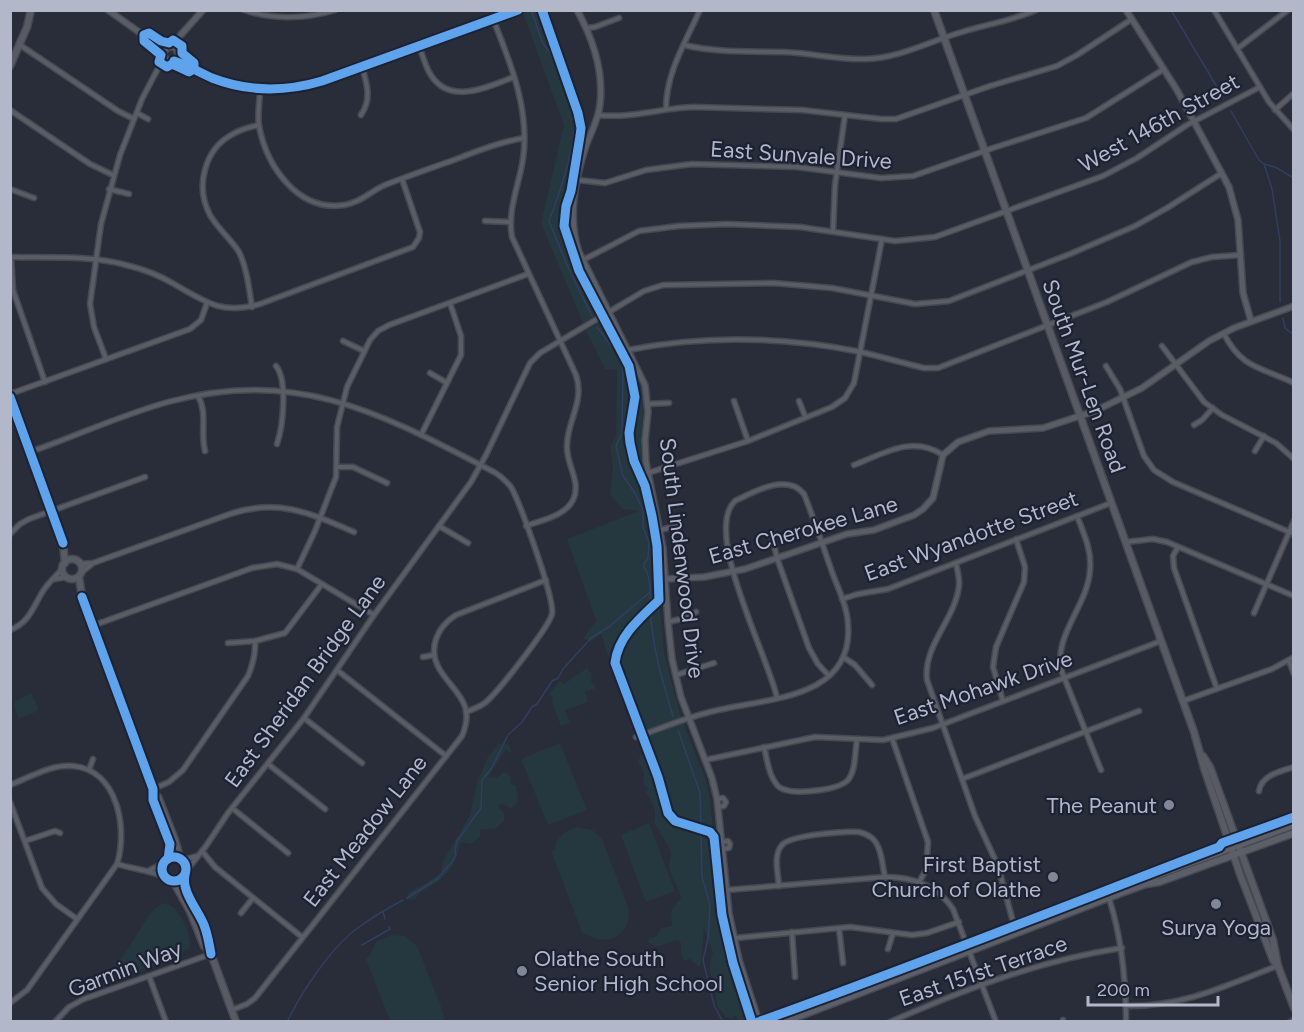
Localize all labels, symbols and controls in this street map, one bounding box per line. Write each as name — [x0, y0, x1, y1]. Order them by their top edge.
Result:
street label: West 146th Street — [1074, 68, 1244, 178]
street label: East Sunvale Drive — [709, 135, 893, 175]
street label: South Mur-Len Road — [1036, 276, 1132, 476]
street label: South Lindenwood Drive — [654, 436, 710, 680]
street label: East Wyandotte Street — [860, 485, 1082, 587]
street label: East Cherokee Lane — [705, 490, 901, 570]
street label: East Sheridan Bridge Lane — [219, 569, 391, 793]
street label: East Mohawk Drive — [890, 645, 1076, 731]
street label: East Meadow Lane — [297, 750, 433, 912]
place label: The Peanut — [1047, 792, 1157, 819]
marker: The Peanut — [1162, 798, 1176, 812]
place label: First Baptist Church of Olathe — [871, 851, 1041, 903]
marker: First Baptist Church of Olathe — [1046, 870, 1060, 884]
marker: Surya Yoga — [1209, 897, 1223, 911]
place label: Surya Yoga — [1161, 914, 1271, 941]
street label: East 151st Terrace — [895, 930, 1071, 1012]
street label: Garmin Way — [64, 935, 186, 1003]
place label: Olathe South Senior High School — [534, 945, 723, 997]
marker: Olathe South Senior High School — [515, 964, 529, 978]
scale bar — [1088, 969, 1218, 1007]
text: 200 m — [1097, 979, 1150, 1001]

